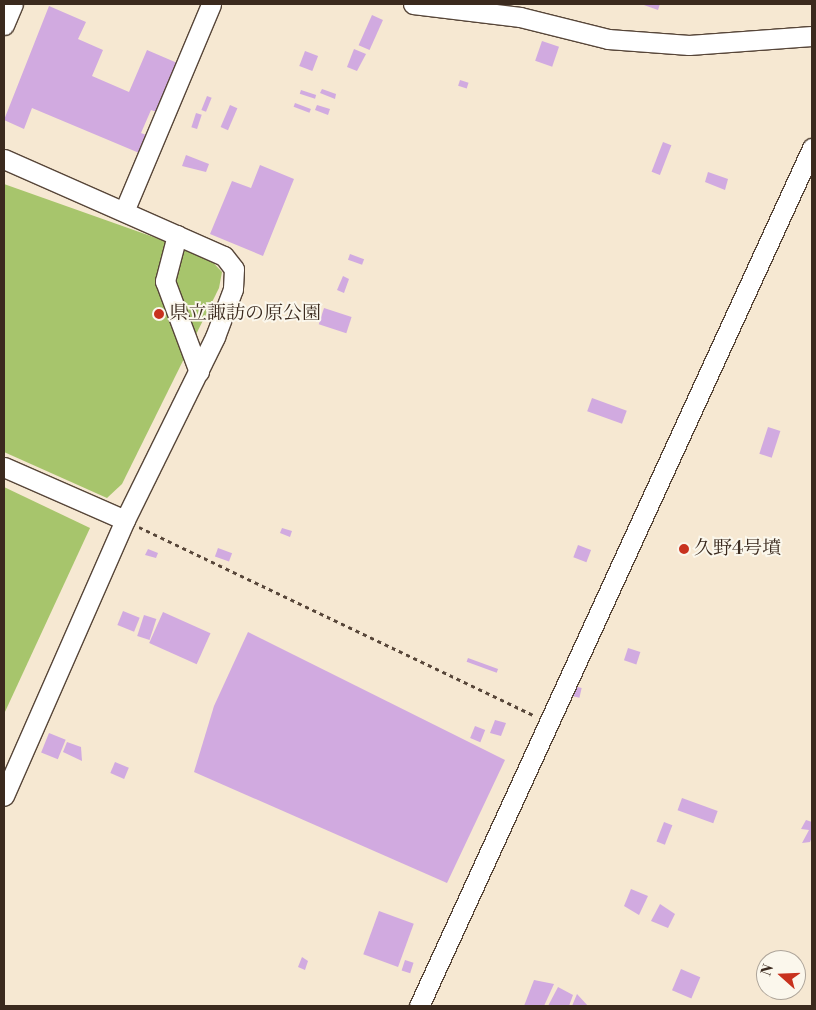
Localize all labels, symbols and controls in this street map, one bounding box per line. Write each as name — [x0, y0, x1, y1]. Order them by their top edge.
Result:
place label: 県立諏訪の原公園 — [169, 303, 321, 325]
marker: 県立諏訪の原公園 — [153, 308, 165, 320]
place label: 久野4号墳 — [694, 538, 781, 560]
marker: 久野4号墳 — [678, 543, 690, 555]
north arrow — [756, 950, 806, 1000]
text: N — [757, 962, 778, 979]

